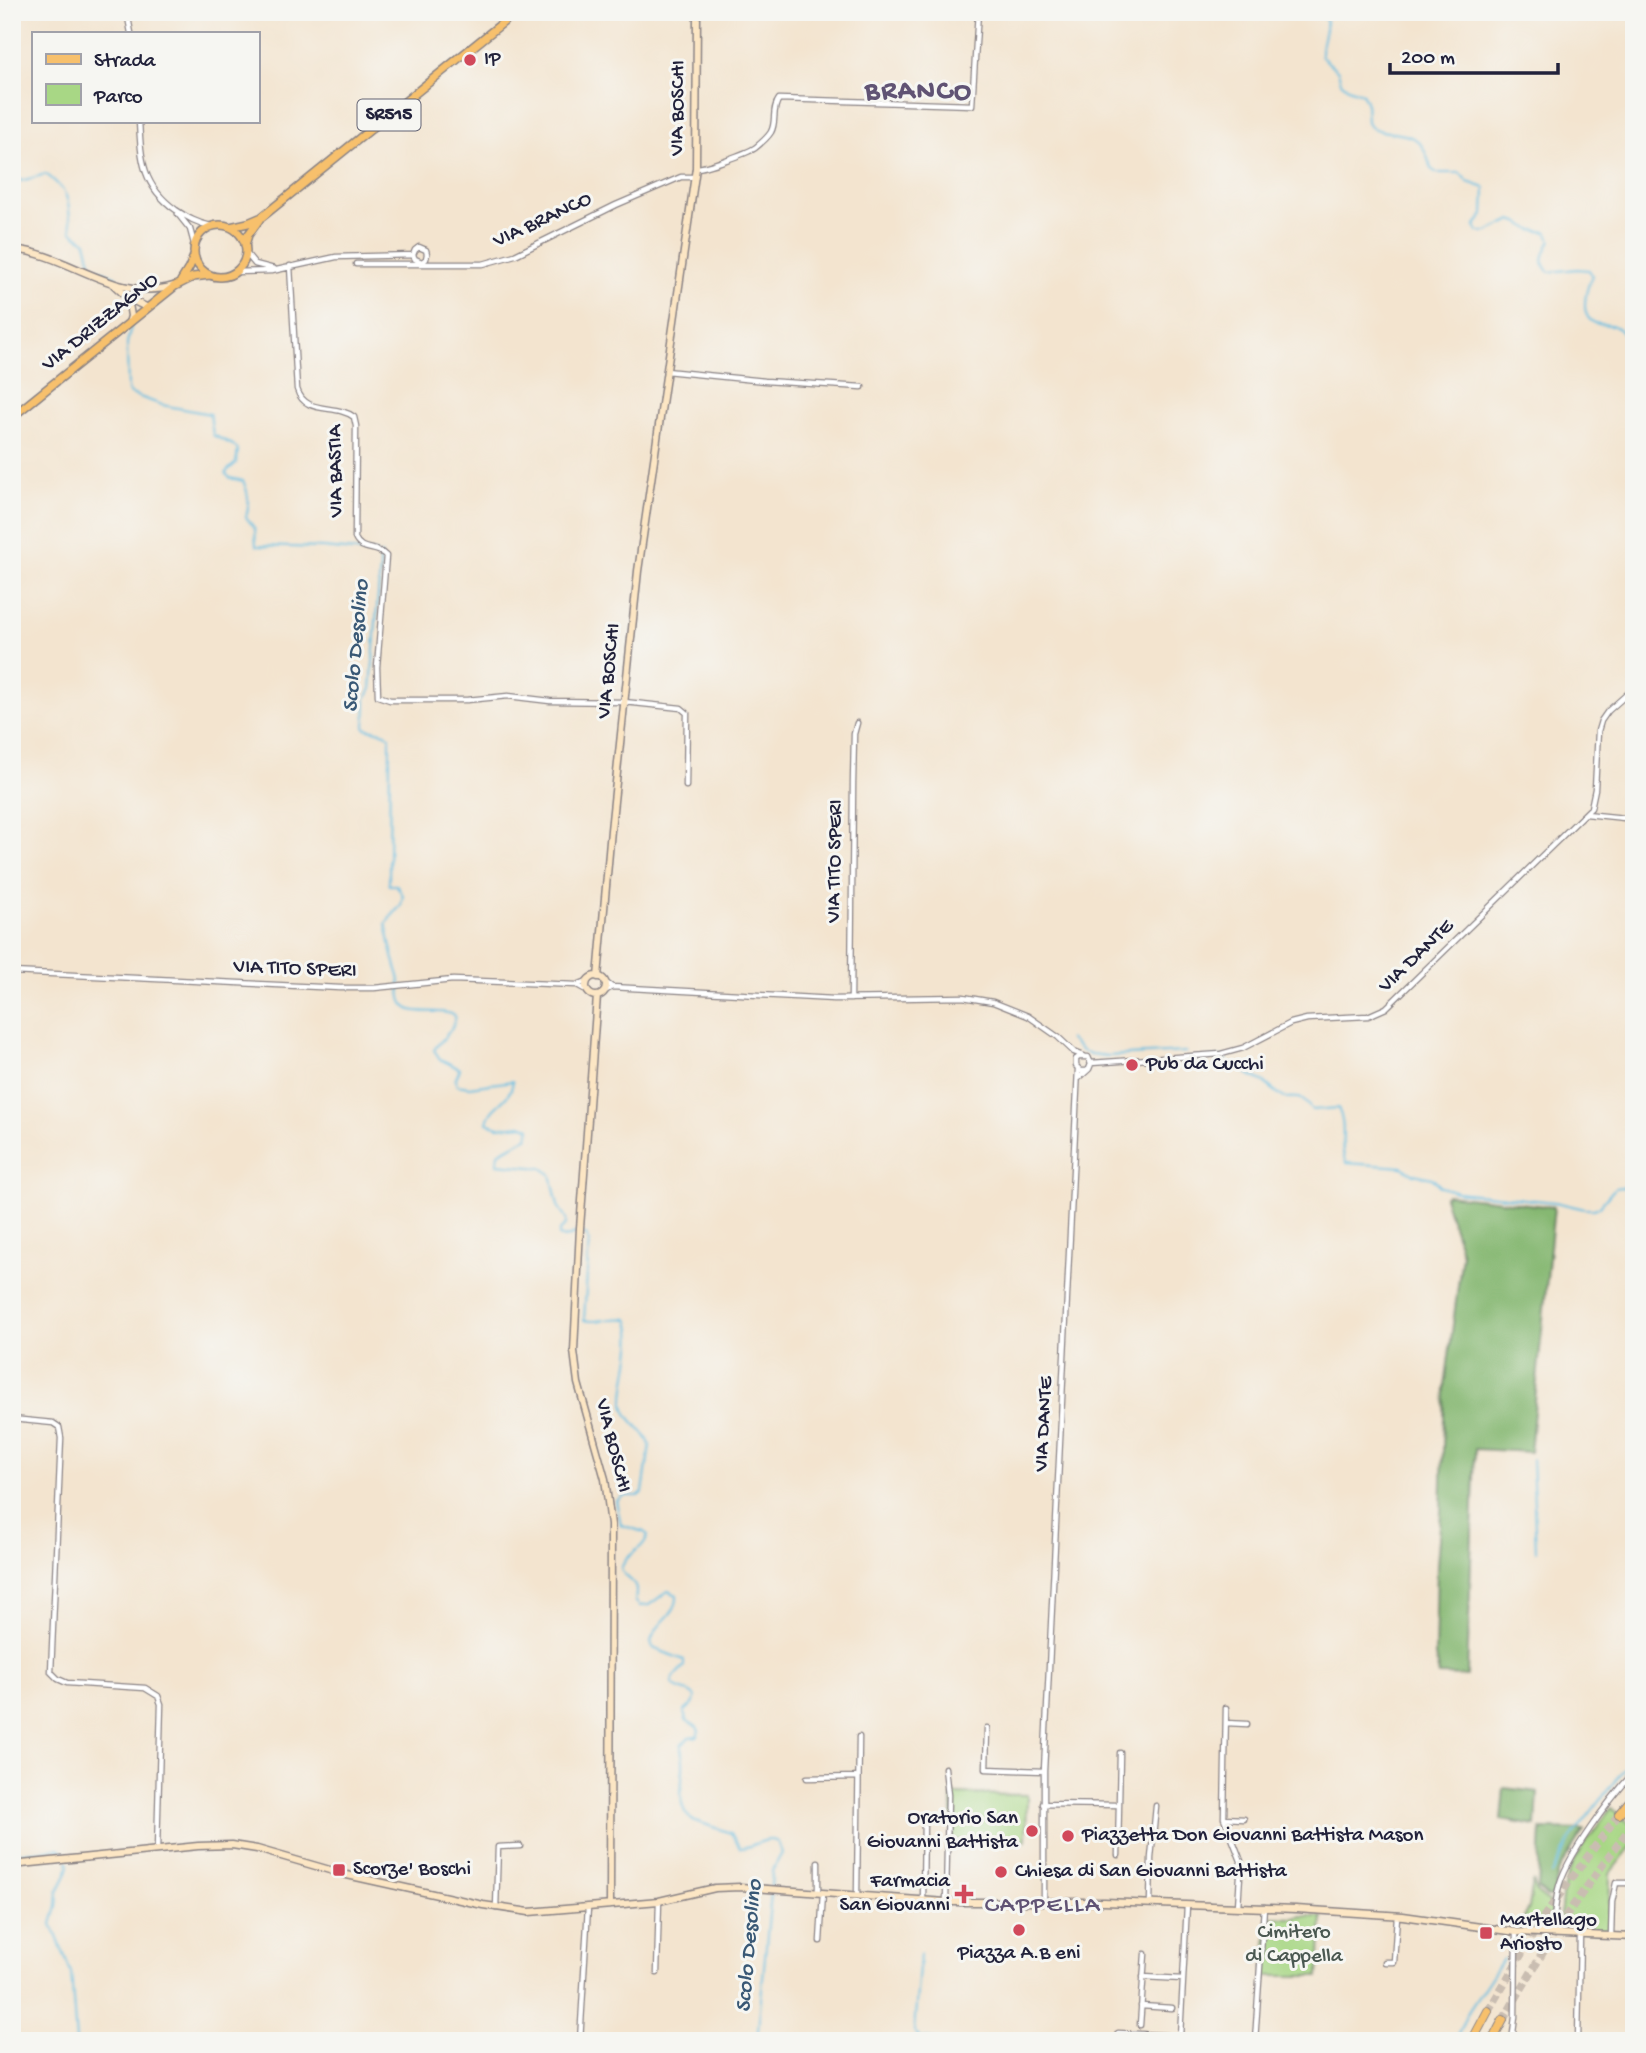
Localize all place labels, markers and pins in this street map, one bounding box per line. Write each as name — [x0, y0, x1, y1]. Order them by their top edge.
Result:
place label: IP — [484, 48, 501, 73]
marker: IP — [462, 52, 478, 68]
place label: Pub da Cucchi — [1145, 1053, 1264, 1078]
marker: Pub da Cucchi — [1124, 1057, 1140, 1073]
place label: Oratorio San Giovanni Battista — [867, 1807, 1019, 1856]
marker: Oratorio San Giovanni Battista — [1024, 1823, 1040, 1839]
place label: Piazzetta Don Giovanni Battista Mason — [1081, 1824, 1423, 1849]
marker: Piazzetta Don Giovanni Battista Mason — [1060, 1828, 1076, 1844]
place label: Scorze' Boschi — [353, 1858, 471, 1883]
place label: Chiesa di San Giovanni Battista — [1015, 1860, 1288, 1885]
marker: Scorze' Boschi — [331, 1862, 347, 1878]
marker: Chiesa di San Giovanni Battista — [993, 1864, 1009, 1880]
place label: Farmacia San Giovanni — [840, 1870, 951, 1919]
marker: Farmacia San Giovanni — [956, 1886, 972, 1902]
place label: Martellago Ariosto — [1500, 1909, 1597, 1958]
marker: Piazza A.B eni — [1011, 1922, 1027, 1938]
marker: Martellago Ariosto — [1478, 1925, 1494, 1941]
place label: Piazza A.B eni — [956, 1942, 1081, 1967]

